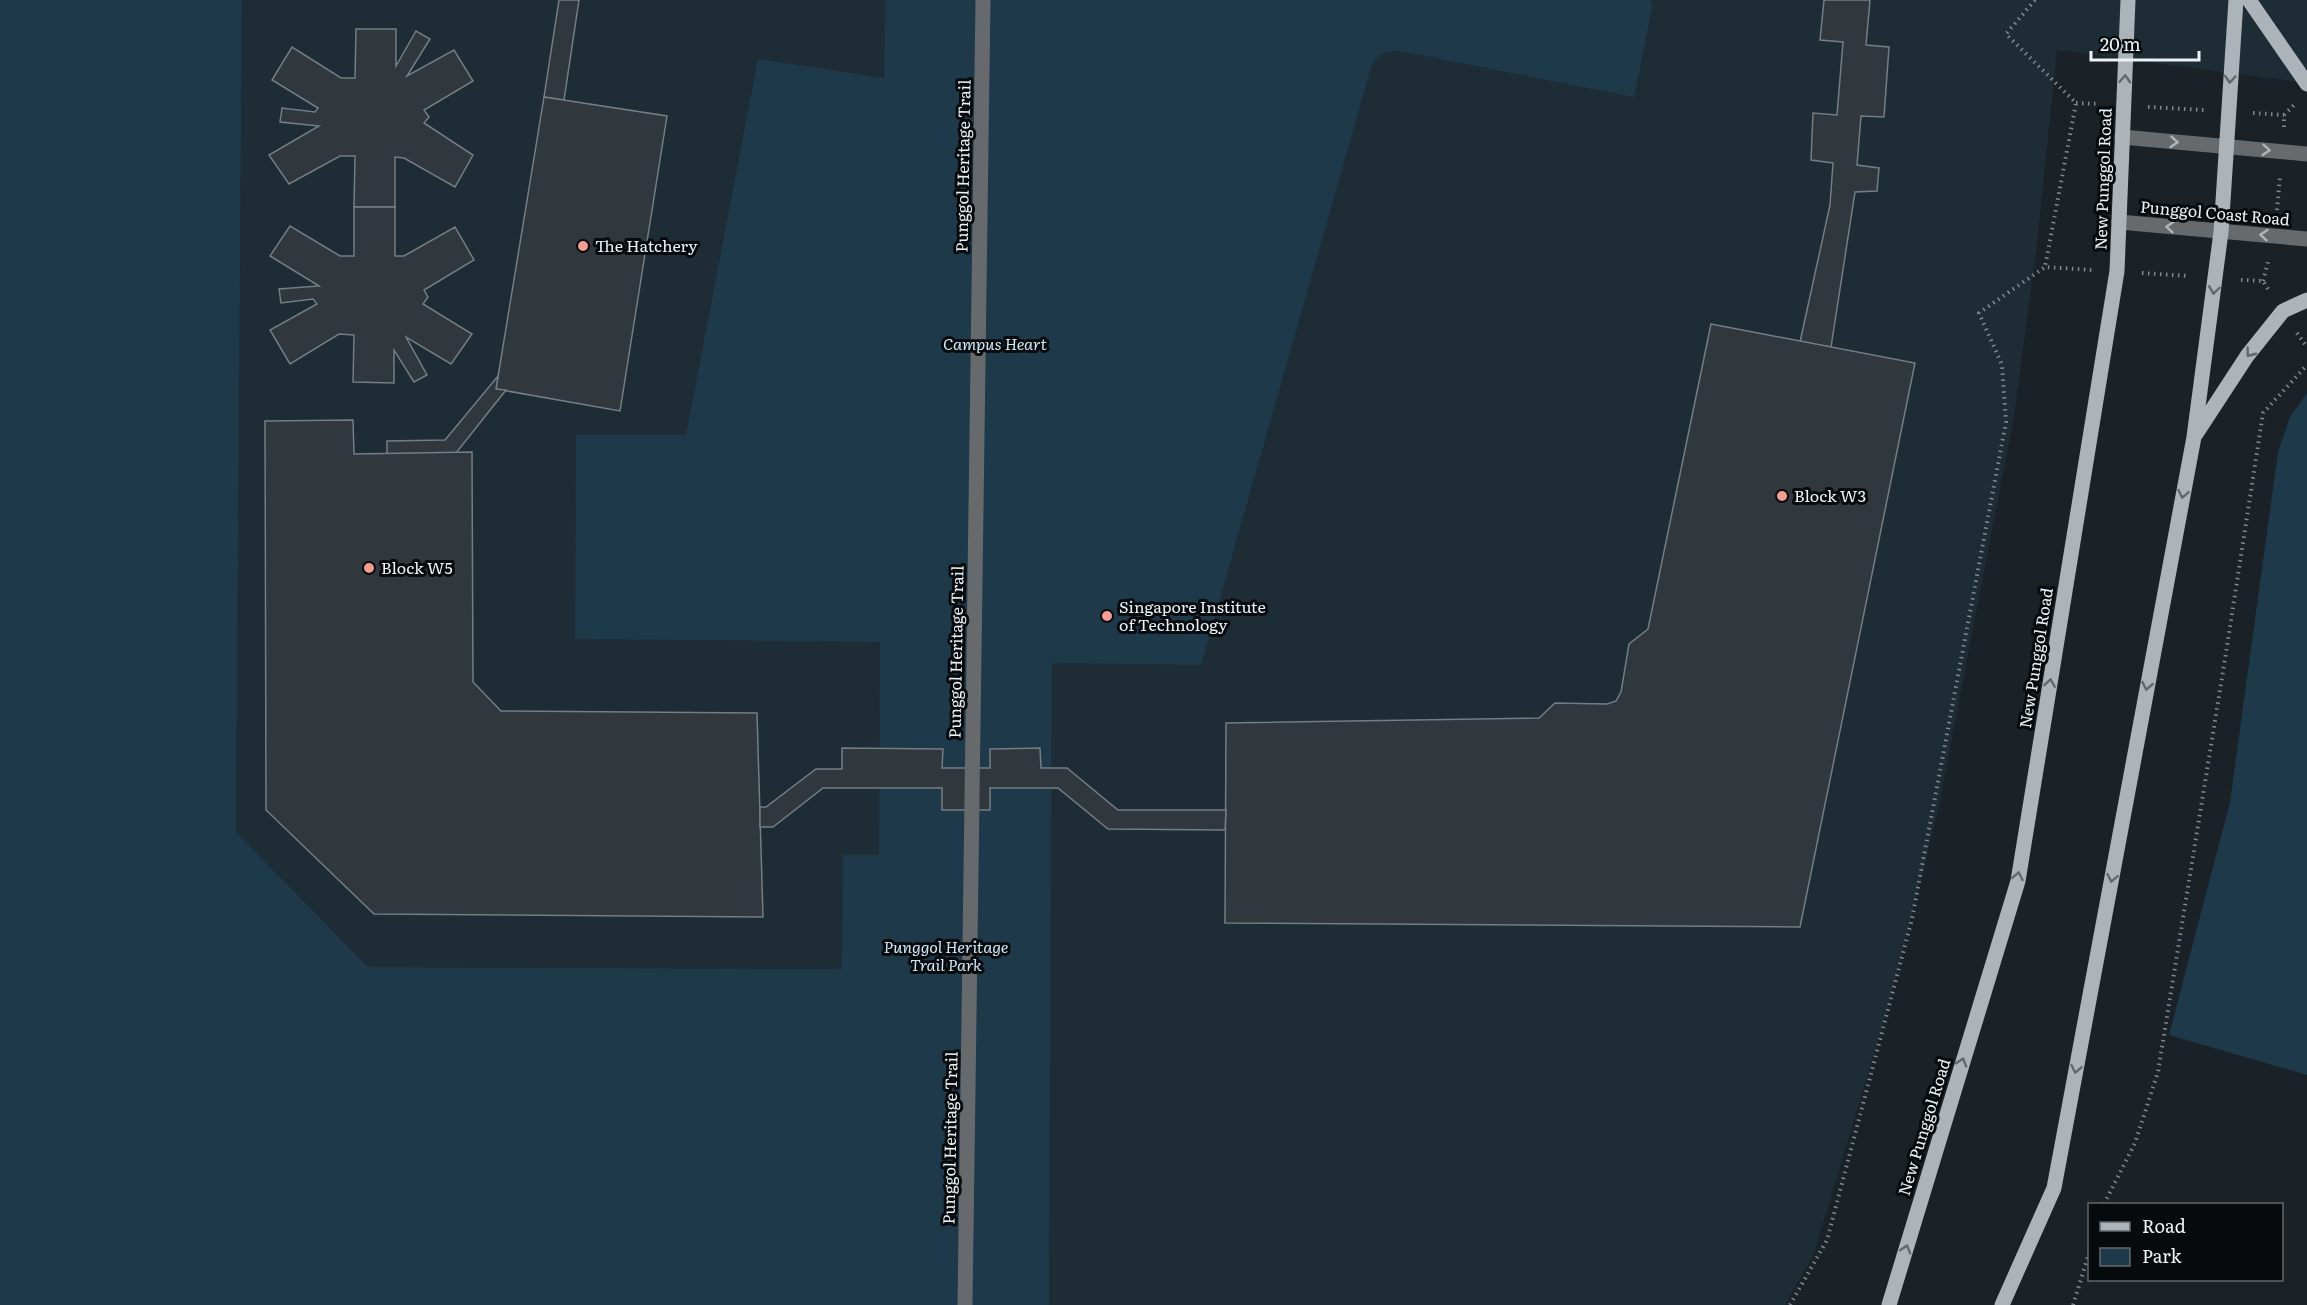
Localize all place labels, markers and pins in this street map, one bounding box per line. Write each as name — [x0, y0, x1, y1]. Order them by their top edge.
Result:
place label: The Hatchery — [595, 233, 698, 257]
marker: The Hatchery — [576, 239, 590, 253]
place label: Block W3 — [1794, 483, 1866, 507]
marker: Block W3 — [1775, 489, 1789, 503]
place label: Block W5 — [381, 555, 453, 579]
marker: Block W5 — [362, 561, 376, 575]
place label: Singapore Institute of Technology — [1119, 594, 1266, 636]
marker: Singapore Institute of Technology — [1100, 609, 1114, 623]

